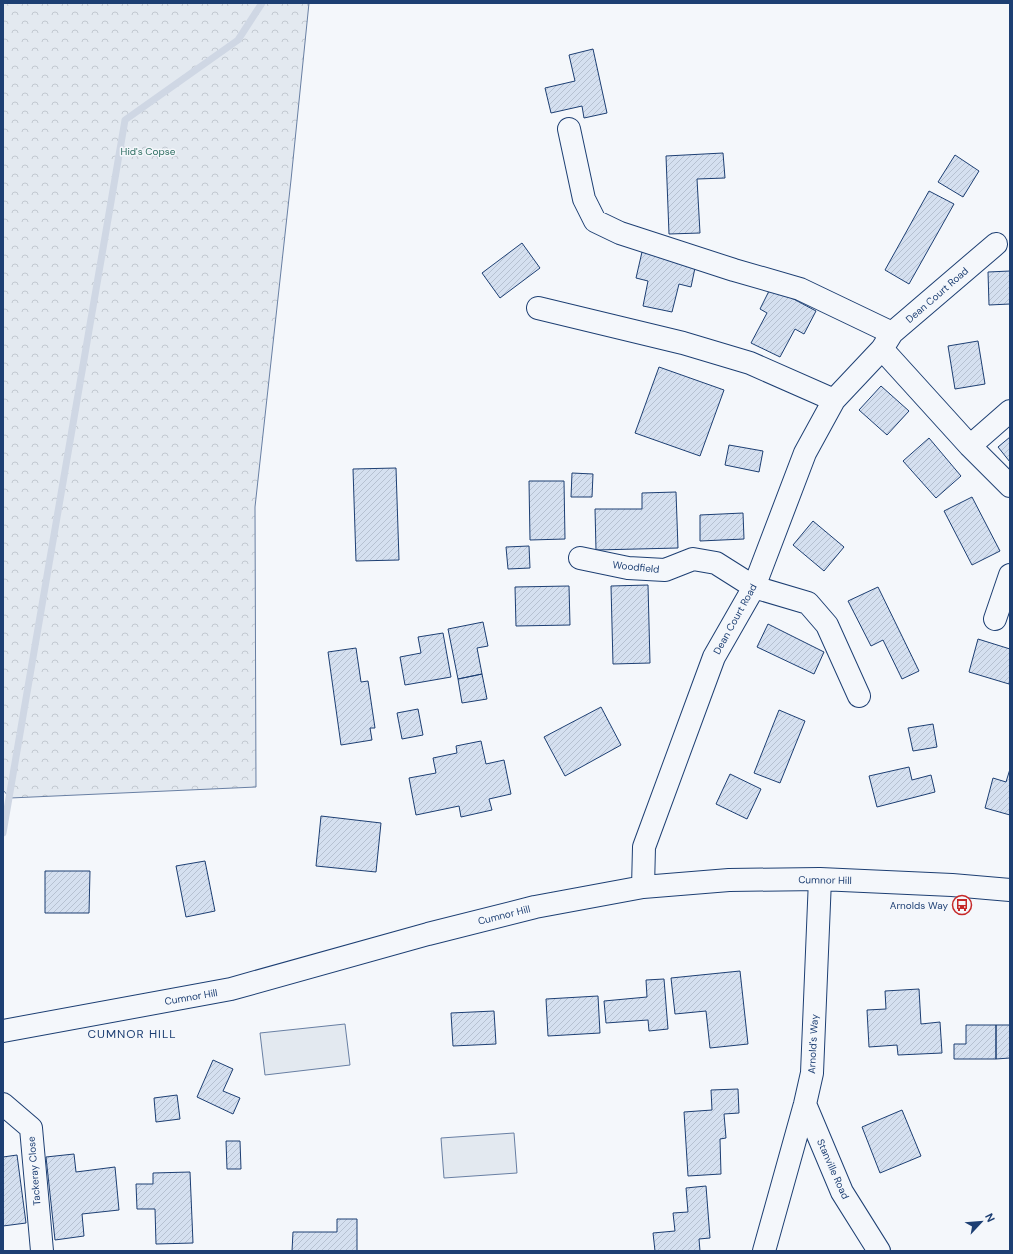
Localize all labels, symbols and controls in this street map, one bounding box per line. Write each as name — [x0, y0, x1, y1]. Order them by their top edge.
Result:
park label: Hid's Copse — [121, 145, 176, 158]
street label: Dean Court Road — [903, 264, 971, 326]
street label: Woodfield — [612, 558, 660, 576]
street label: Dean Court Road — [710, 581, 760, 657]
street label: Cumnor Hill — [798, 873, 852, 887]
bus stop icon: Arnolds Way — [951, 894, 973, 916]
place label: Arnolds Way — [890, 899, 948, 912]
street label: Cumnor Hill — [476, 902, 532, 928]
street label: Cumnor Hill — [164, 986, 218, 1008]
street label: Arnold's Way — [805, 1013, 821, 1074]
district label: CUMNOR HILL — [87, 1026, 177, 1042]
street label: Tackeray Close — [24, 1135, 44, 1206]
street label: Stanville Road — [814, 1137, 852, 1201]
north arrow — [961, 1202, 1001, 1242]
text: N — [982, 1211, 998, 1224]

